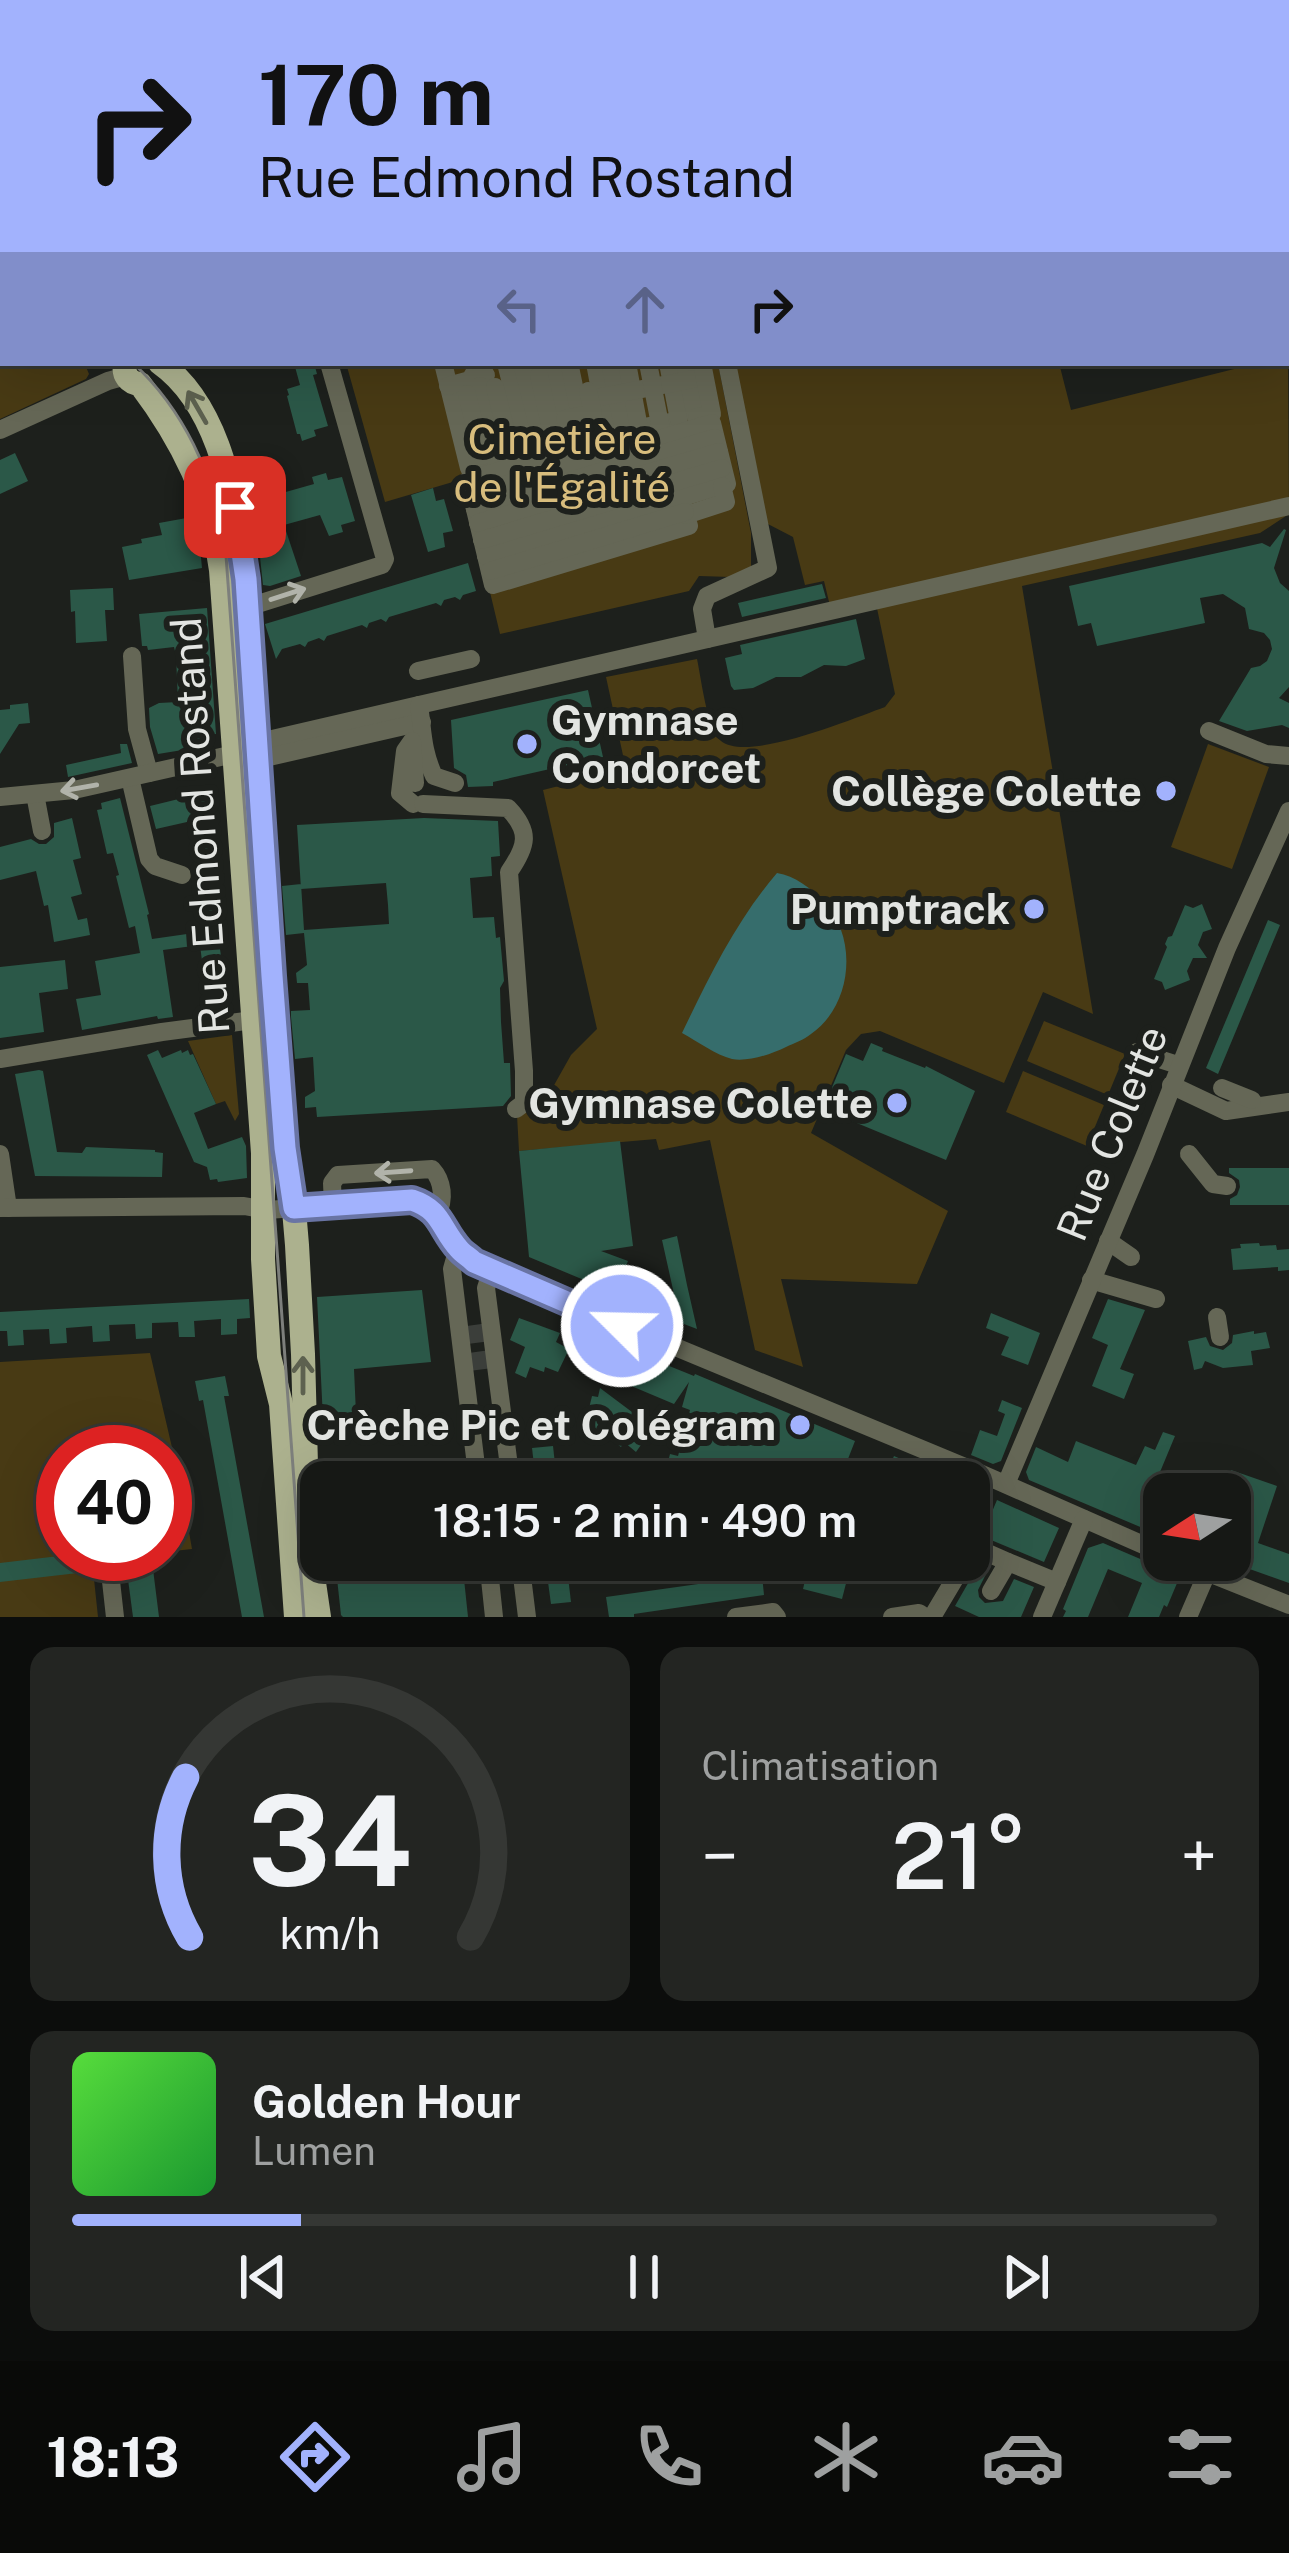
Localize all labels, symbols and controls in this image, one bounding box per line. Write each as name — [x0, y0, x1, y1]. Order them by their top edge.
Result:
text: 170 m — [258, 45, 494, 144]
icon: right — [60, 48, 216, 204]
text: Rue Edmond Rostand — [258, 146, 795, 209]
icon: left — [486, 276, 552, 342]
icon: ahead — [612, 276, 678, 342]
icon: right — [738, 276, 804, 342]
one-way arrow — [184, 390, 208, 425]
park label: Cimetière de l'Égalité — [454, 414, 670, 511]
pin — [184, 456, 286, 558]
icon: arrive — [202, 474, 268, 540]
one-way arrow — [268, 582, 306, 604]
street label: Rue Edmond Rostand — [160, 616, 239, 1036]
place label: Gymnase Condorcet — [551, 695, 761, 792]
marker: Gymnase Condorcet — [514, 731, 540, 757]
place label: Collège Colette — [831, 766, 1142, 815]
one-way arrow — [60, 778, 99, 801]
marker: Collège Colette — [1153, 778, 1179, 804]
place label: Pumptrack — [790, 884, 1010, 933]
marker: Pumptrack — [1021, 896, 1047, 922]
street label: Rue Colette — [1046, 1018, 1177, 1247]
place label: Gymnase Colette — [528, 1078, 873, 1127]
marker: Gymnase Colette — [884, 1090, 910, 1116]
one-way arrow — [374, 1160, 413, 1183]
position arrow — [559, 1263, 685, 1389]
one-way arrow — [292, 1356, 314, 1395]
place label: Crèche Pic et Colégram — [306, 1400, 776, 1449]
marker: Crèche Pic et Colégram — [787, 1412, 813, 1438]
speed limit sign: 40 — [36, 1425, 192, 1581]
north arrow — [1143, 1473, 1251, 1581]
map controls — [1143, 1473, 1251, 1581]
text: 18:15 · 2 min · 490 m — [433, 1494, 857, 1547]
text: Climatisation — [702, 1743, 939, 1789]
text: 34 — [248, 1767, 412, 1914]
text: 21° — [892, 1803, 1027, 1909]
text: − — [702, 1817, 738, 1895]
text: + — [1180, 1817, 1217, 1895]
text: km/h — [279, 1908, 380, 1959]
text: Golden Hour — [252, 2075, 521, 2128]
text: Lumen — [252, 2128, 376, 2174]
icon: previous — [230, 2244, 296, 2310]
icon: pause — [611, 2244, 677, 2310]
icon: next — [993, 2244, 1059, 2310]
icon: directions — [273, 2415, 357, 2499]
icon: music — [450, 2415, 534, 2499]
icon: phone — [627, 2415, 711, 2499]
icon: climate — [804, 2415, 888, 2499]
icon: car — [981, 2415, 1065, 2499]
icon: filters — [1158, 2415, 1242, 2499]
text: 18:13 — [47, 2426, 179, 2489]

